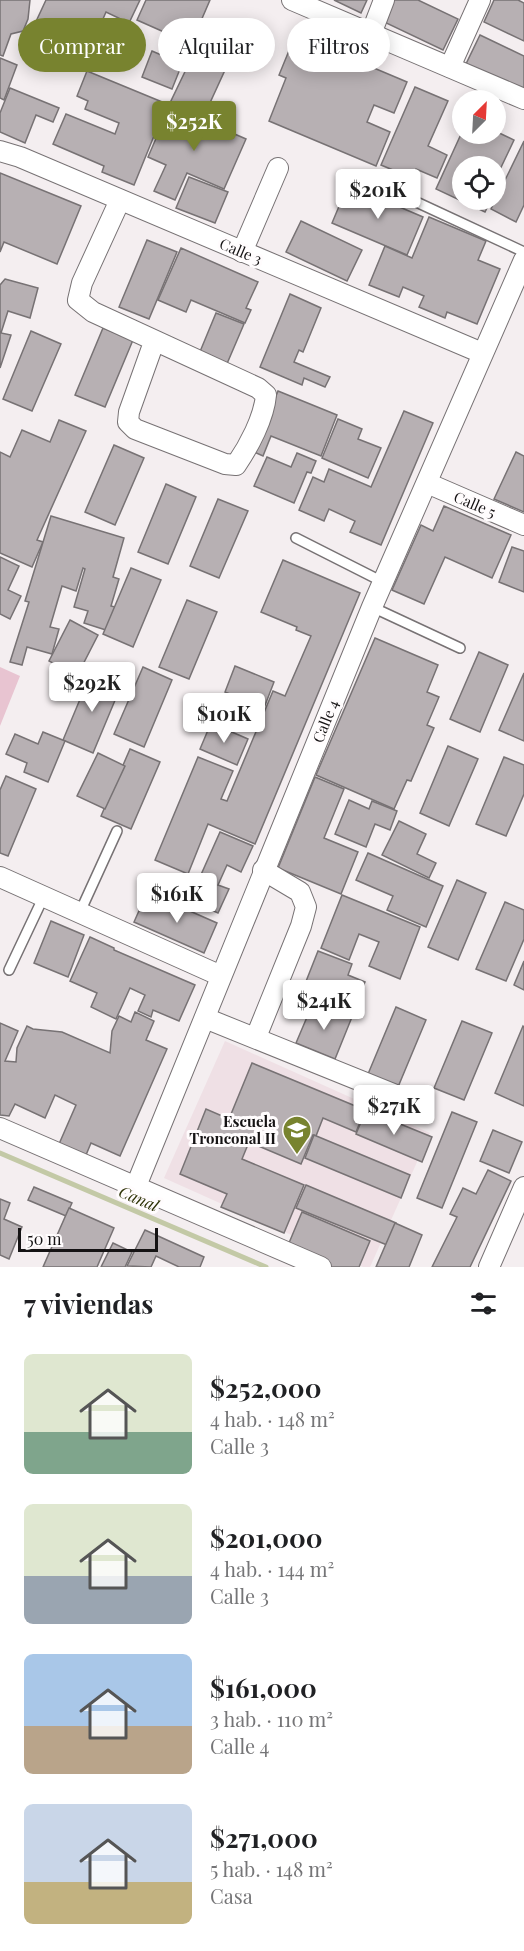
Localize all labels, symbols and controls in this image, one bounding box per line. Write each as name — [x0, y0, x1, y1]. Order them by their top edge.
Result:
chip: Comprar — [18, 18, 146, 72]
chip: Alquilar — [158, 18, 275, 72]
chip: Filtros — [287, 18, 390, 72]
north arrow — [452, 90, 506, 144]
map controls — [452, 90, 506, 210]
pin: $252K — [152, 101, 236, 152]
text: $252K — [166, 107, 222, 134]
button: locate — [452, 156, 506, 210]
pin: $201K — [336, 169, 420, 220]
text: $201K — [350, 175, 406, 202]
street label: Calle 3 — [217, 233, 266, 269]
street label: Calle 5 — [451, 486, 499, 522]
pin: $292K — [50, 662, 134, 713]
text: $292K — [63, 668, 121, 695]
pin: $101K — [182, 693, 266, 744]
street label: Calle 4 — [307, 697, 343, 745]
text: $101K — [197, 699, 251, 726]
pin: $161K — [135, 873, 219, 924]
text: $161K — [151, 879, 203, 906]
pin: $241K — [282, 980, 366, 1031]
text: $241K — [297, 986, 351, 1013]
pin: $271K — [352, 1085, 436, 1136]
text: $271K — [368, 1091, 420, 1118]
place label: Escuela Tronconal II — [189, 1111, 276, 1148]
school or university icon: Escuela Tronconal II — [281, 1114, 313, 1156]
water label: Canal — [116, 1180, 163, 1216]
scale bar — [18, 1225, 158, 1252]
text: 50 m — [27, 1228, 61, 1249]
text: 7 viviendas — [24, 1286, 153, 1321]
icon: filters — [467, 1287, 500, 1320]
text: $252,000 — [210, 1370, 321, 1405]
icon: home — [72, 1378, 144, 1450]
text: 4 hab. · 148 m² — [210, 1405, 335, 1432]
text: Calle 3 — [210, 1432, 269, 1459]
text: $201,000 — [210, 1520, 323, 1555]
icon: home — [72, 1528, 144, 1600]
text: 4 hab. · 144 m² — [210, 1555, 334, 1582]
text: Calle 3 — [210, 1582, 269, 1609]
text: $161,000 — [210, 1670, 317, 1705]
icon: home — [72, 1678, 144, 1750]
text: 3 hab. · 110 m² — [210, 1705, 333, 1732]
text: Calle 4 — [210, 1732, 270, 1759]
text: $271,000 — [210, 1820, 318, 1855]
icon: home — [72, 1828, 144, 1900]
text: 5 hab. · 148 m² — [210, 1855, 333, 1882]
text: Casa — [210, 1882, 253, 1909]

